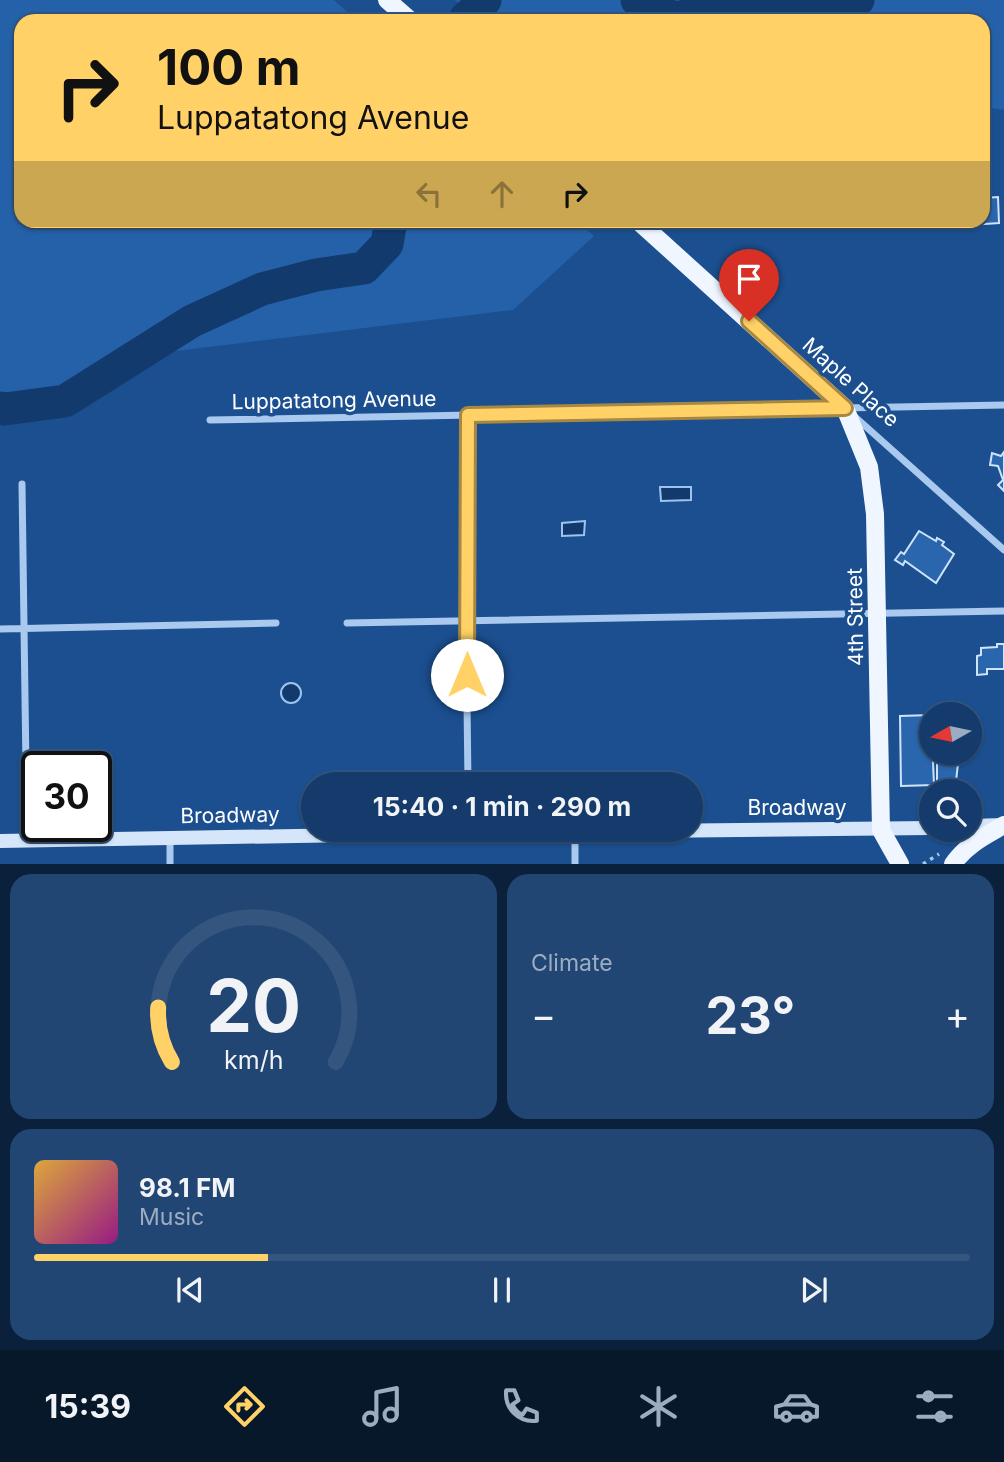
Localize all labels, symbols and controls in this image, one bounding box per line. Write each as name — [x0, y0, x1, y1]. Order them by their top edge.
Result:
text: 100 m — [157, 38, 301, 97]
icon: right — [42, 42, 133, 133]
text: Luppatatong Avenue — [157, 98, 469, 137]
icon: left — [410, 175, 448, 213]
icon: ahead — [483, 175, 521, 213]
icon: right — [556, 175, 594, 213]
pin — [719, 249, 779, 321]
icon: arrive — [730, 260, 768, 298]
street label: Maple Place — [798, 332, 904, 432]
street label: Luppatatong Avenue — [231, 386, 437, 414]
street label: 4th Street — [842, 568, 868, 666]
position arrow — [430, 638, 504, 712]
north arrow — [919, 702, 982, 765]
map controls — [919, 702, 982, 842]
speed limit sign: 30 — [21, 751, 112, 842]
button: search — [919, 779, 982, 842]
text: 15:40 · 1 min · 290 m — [373, 791, 631, 822]
street label: Broadway — [747, 795, 847, 820]
street label: Broadway — [180, 802, 280, 828]
text: Climate — [531, 949, 613, 977]
text: 20 — [206, 962, 301, 1051]
text: 23° — [706, 984, 795, 1047]
text: − — [531, 992, 556, 1038]
text: + — [945, 992, 970, 1038]
text: km/h — [224, 1045, 283, 1075]
text: 98.1 FM — [139, 1172, 235, 1203]
text: Music — [139, 1203, 204, 1231]
icon: previous — [171, 1271, 209, 1309]
icon: pause — [483, 1271, 521, 1309]
icon: next — [795, 1271, 833, 1309]
icon: directions — [220, 1382, 269, 1431]
icon: music — [358, 1382, 407, 1431]
icon: phone — [496, 1382, 545, 1431]
icon: climate — [634, 1382, 683, 1431]
icon: car — [772, 1382, 821, 1431]
icon: filters — [910, 1382, 959, 1431]
text: 15:39 — [45, 1387, 131, 1426]

